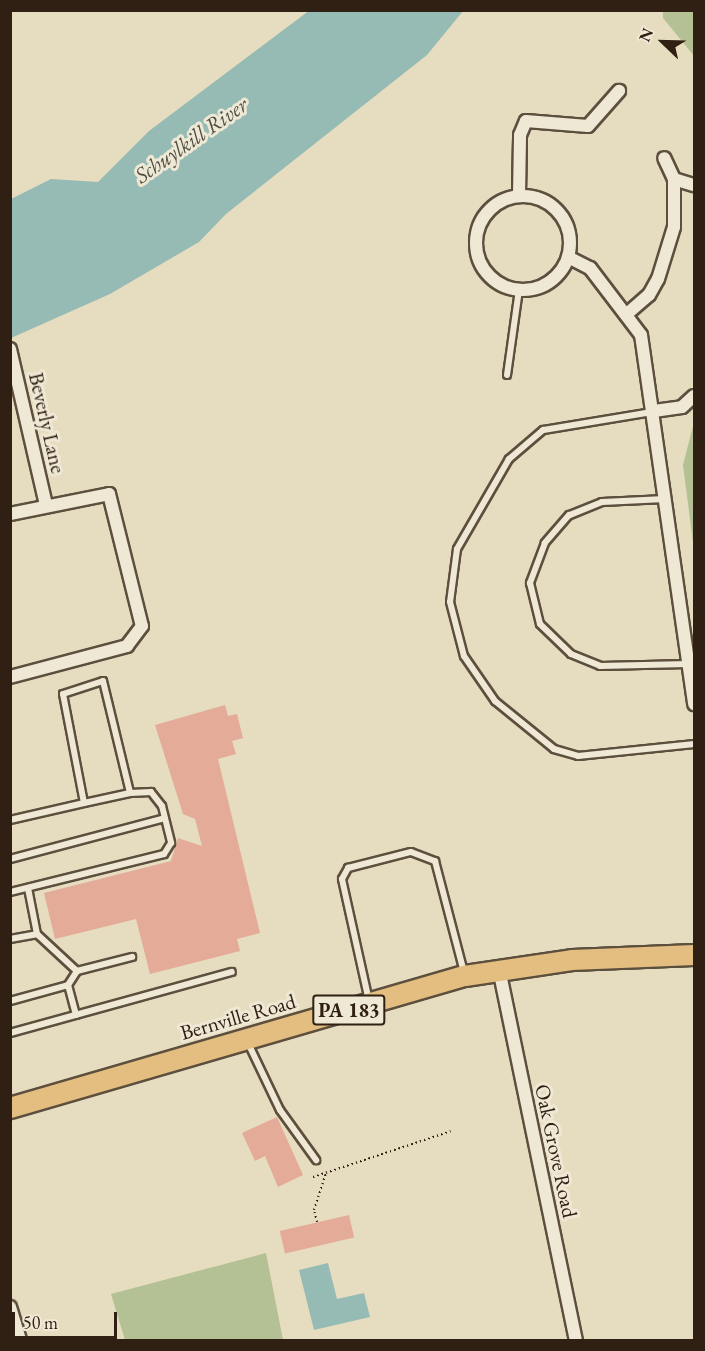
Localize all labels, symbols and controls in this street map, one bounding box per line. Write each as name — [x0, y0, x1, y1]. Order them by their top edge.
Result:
north arrow — [633, 12, 693, 72]
text: N — [634, 25, 658, 45]
water label: Schuylkill River — [129, 91, 253, 189]
street label: Beverly Lane — [23, 370, 71, 476]
street label: Bernville Road — [177, 989, 299, 1045]
road number: PA 183 — [312, 993, 386, 1027]
street label: Oak Grove Road — [530, 1082, 582, 1220]
scale bar — [15, 1300, 120, 1338]
text: 50 m — [23, 1311, 58, 1334]

